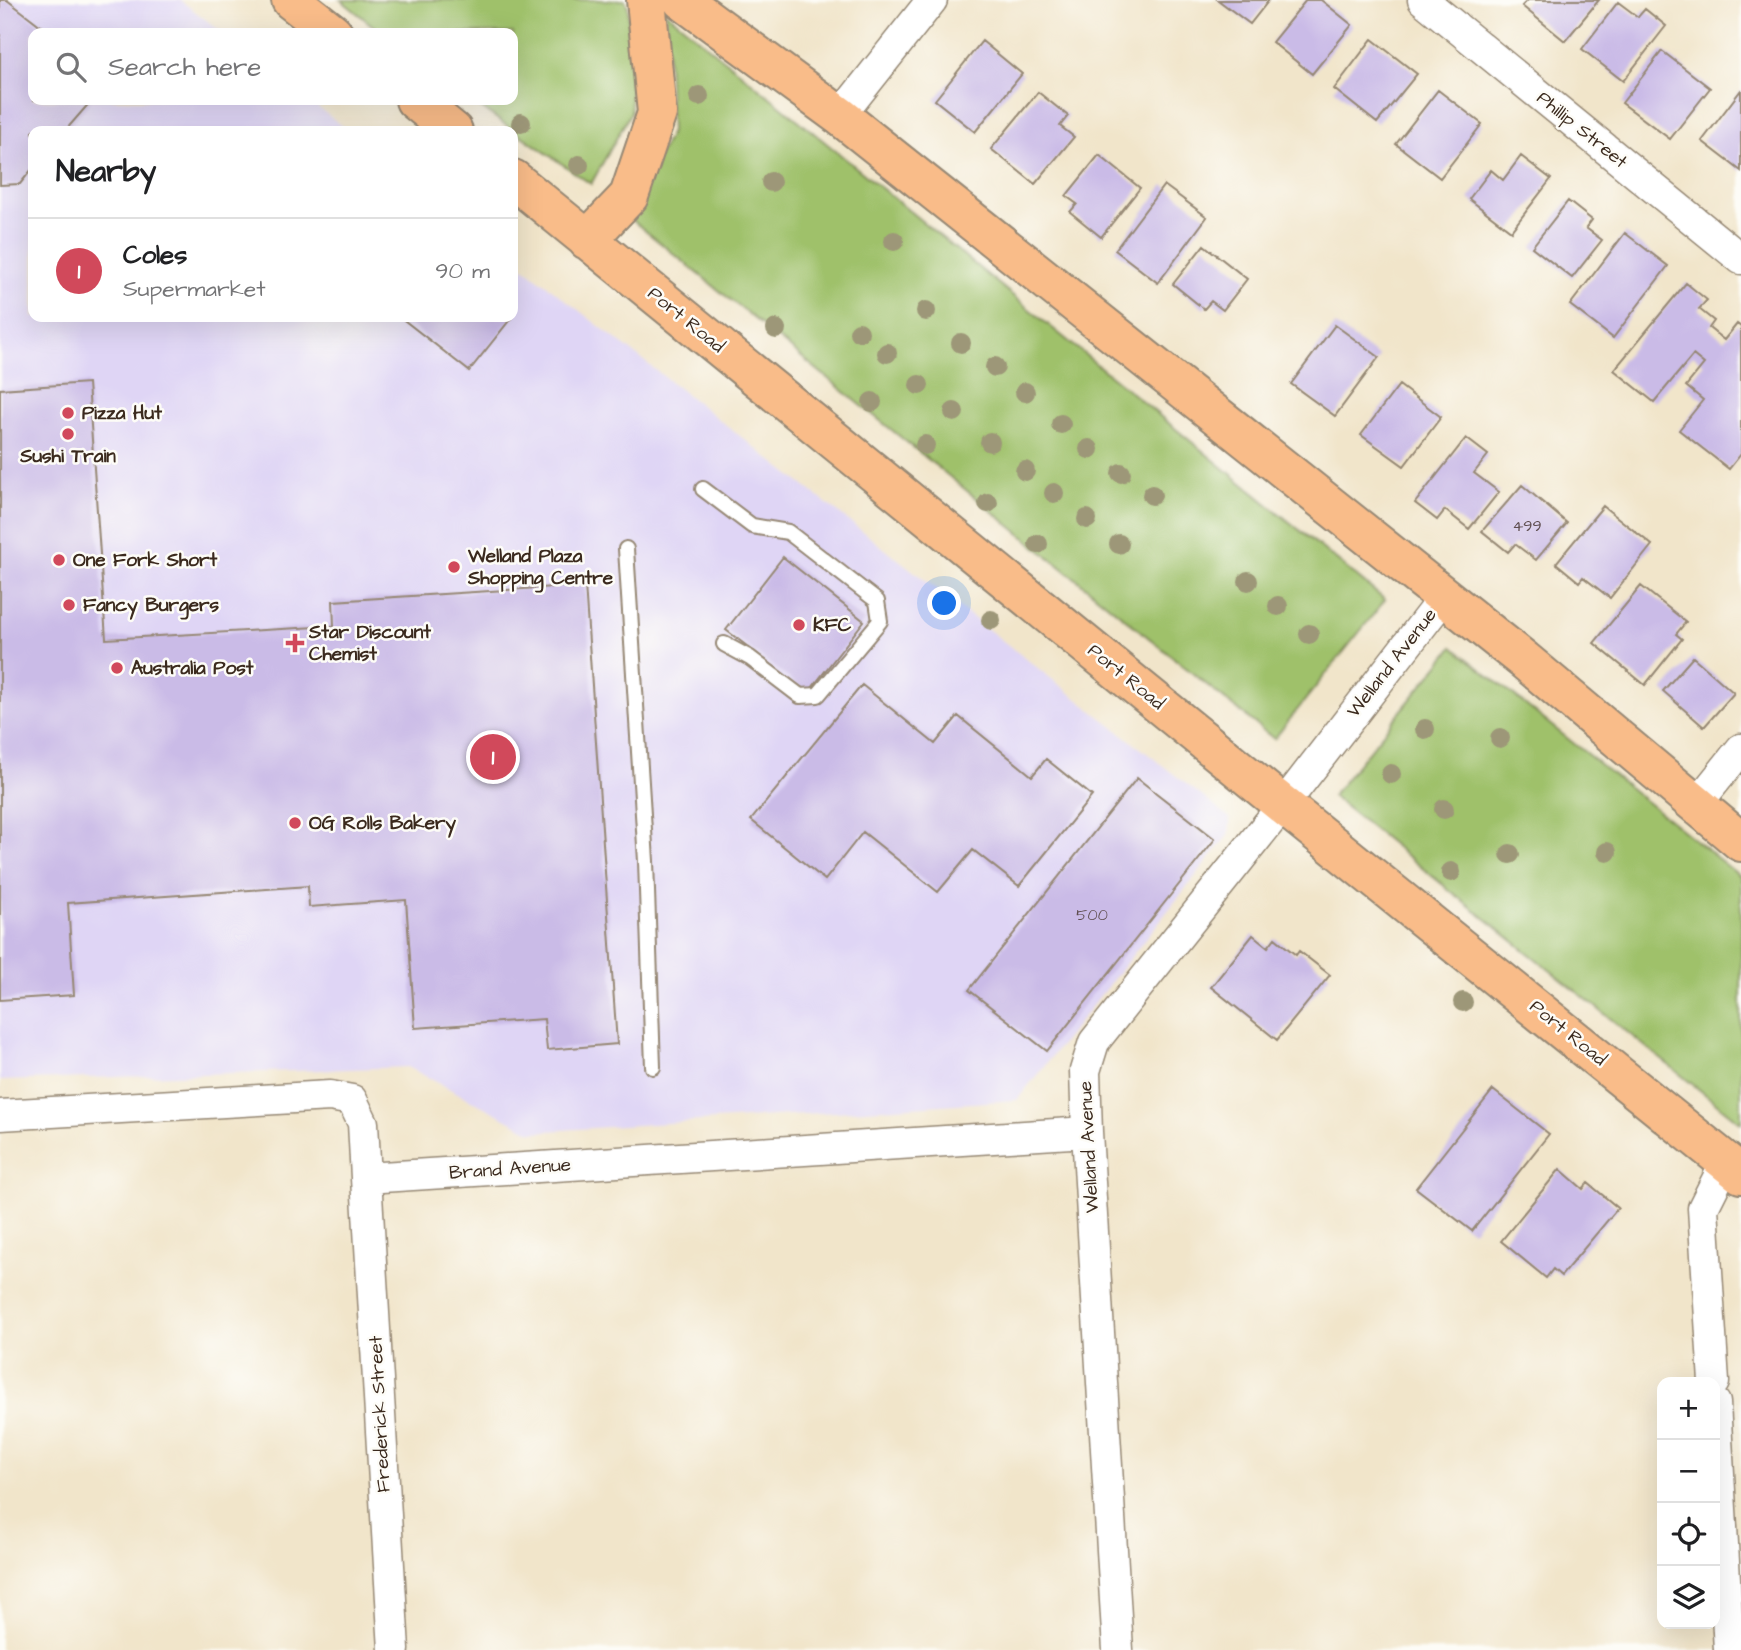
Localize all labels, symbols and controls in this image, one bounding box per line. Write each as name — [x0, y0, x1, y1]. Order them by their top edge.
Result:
search box — [28, 28, 518, 105]
icon: search — [52, 48, 90, 86]
text: Search here — [108, 49, 261, 85]
street label: Phillip Street — [1531, 85, 1633, 175]
text: Nearby — [56, 151, 156, 193]
text: Coles — [123, 237, 187, 273]
text: 1 — [78, 255, 80, 287]
text: 90 m — [435, 255, 490, 287]
text: Supermarket — [123, 273, 266, 305]
street label: Port Road — [642, 280, 731, 360]
place label: Pizza Hut — [82, 400, 162, 427]
marker: Pizza Hut — [60, 405, 76, 421]
marker: Sushi Train — [60, 426, 76, 442]
place label: Sushi Train — [19, 443, 116, 470]
house number: 499 — [1512, 515, 1542, 537]
place label: Welland Plaza Shopping Centre — [467, 543, 614, 593]
place label: One Fork Short — [73, 547, 218, 574]
marker: One Fork Short — [51, 552, 67, 568]
marker: Welland Plaza Shopping Centre — [446, 559, 462, 575]
your location — [927, 586, 961, 620]
place label: Fancy Burgers — [83, 592, 220, 620]
marker: Fancy Burgers — [61, 597, 77, 613]
street label: Welland Avenue — [1341, 603, 1443, 723]
place label: KFC — [813, 612, 852, 639]
marker: KFC — [791, 617, 807, 633]
place label: Star Discount Chemist — [308, 619, 431, 668]
marker: Star Discount Chemist — [287, 635, 303, 651]
street label: Port Road — [1082, 637, 1171, 717]
place label: Australia Post — [131, 655, 254, 682]
marker: Australia Post — [109, 660, 125, 676]
pin: 1 — [470, 731, 516, 783]
place label: OG Rolls Bakery — [309, 810, 456, 838]
marker: OG Rolls Bakery — [287, 815, 303, 831]
house number: 500 — [1076, 904, 1108, 926]
street label: Port Road — [1524, 993, 1613, 1073]
street label: Welland Avenue — [1072, 1080, 1106, 1214]
street label: Brand Avenue — [448, 1151, 572, 1187]
street label: Frederick Street — [362, 1334, 398, 1493]
map controls — [1657, 1377, 1720, 1629]
button: + — [1657, 1377, 1720, 1440]
button: − — [1657, 1440, 1720, 1503]
button: locate — [1657, 1503, 1720, 1566]
button: layers — [1657, 1566, 1720, 1629]

